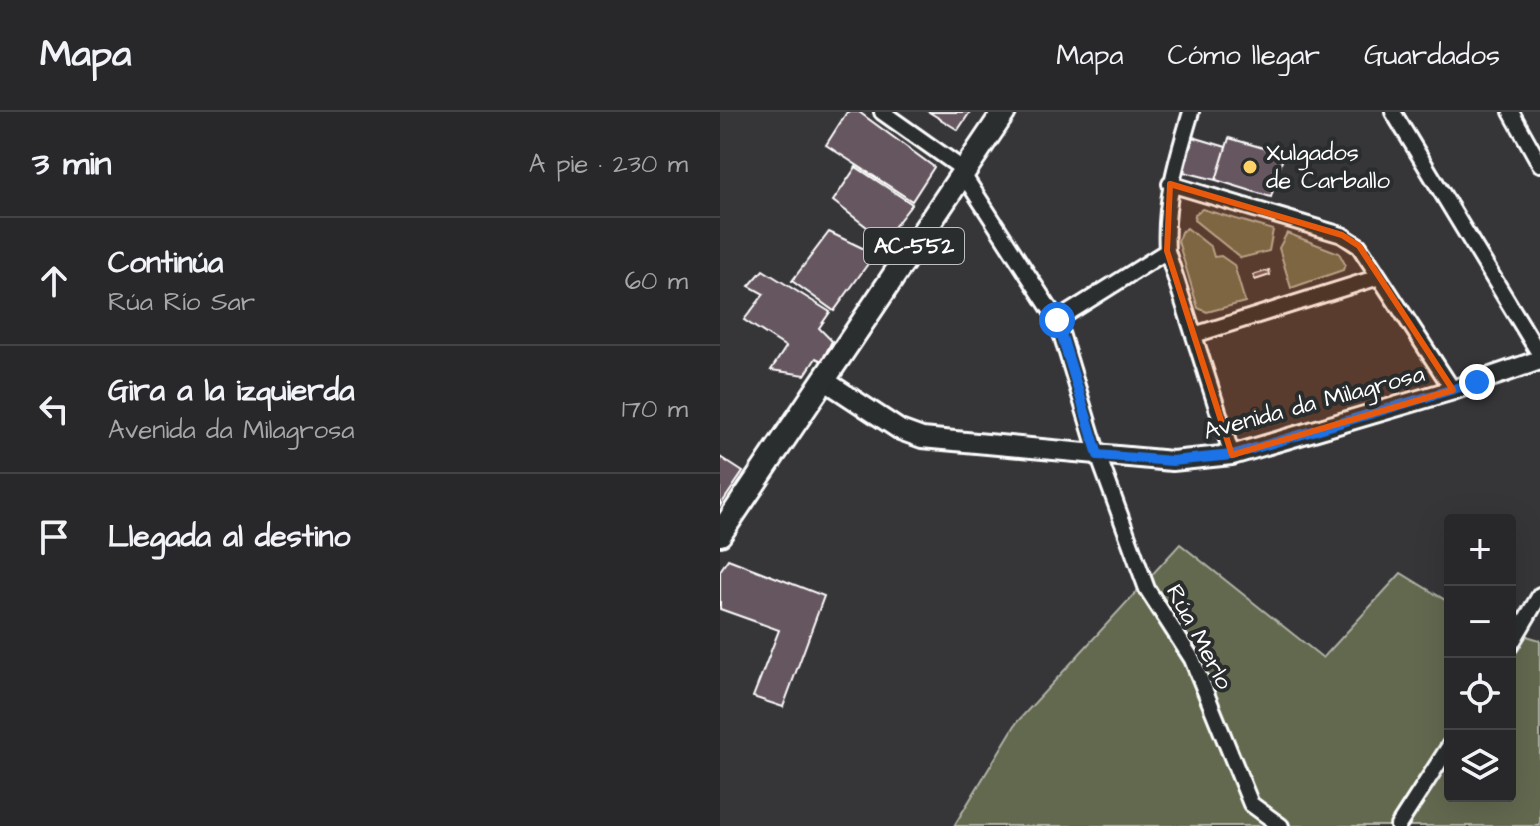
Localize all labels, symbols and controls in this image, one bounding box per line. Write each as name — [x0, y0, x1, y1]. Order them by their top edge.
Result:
text: Mapa — [40, 29, 131, 81]
text: Mapa — [1056, 36, 1124, 75]
text: Cómo llegar — [1168, 36, 1320, 75]
text: Guardados — [1364, 36, 1500, 75]
place label: Xulgados de Carballo — [1266, 136, 1391, 198]
text: 3 min — [32, 140, 112, 188]
text: A pie · 230 m — [529, 146, 688, 182]
marker: Xulgados de Carballo — [1241, 158, 1259, 176]
road number: AC-552 — [864, 228, 964, 264]
text: Continúa — [108, 242, 223, 284]
icon: ahead — [32, 259, 76, 303]
text: 60 m — [625, 263, 688, 299]
text: Rúa Río Sar — [108, 284, 255, 320]
route start — [1039, 302, 1075, 338]
street label: Avenida da Milagrosa — [1200, 357, 1429, 450]
route end — [1459, 364, 1495, 400]
text: Gira a la izquierda — [108, 370, 354, 412]
icon: left — [32, 387, 76, 431]
text: 170 m — [622, 391, 688, 427]
text: Avenida da Milagrosa — [108, 412, 355, 448]
map controls — [1444, 514, 1516, 802]
button: + — [1444, 514, 1516, 586]
icon: arrive — [32, 515, 76, 559]
text: Llegada al destino — [108, 516, 350, 558]
street label: Rúa Merlo — [1157, 578, 1241, 696]
button: − — [1444, 586, 1516, 658]
button: locate — [1444, 658, 1516, 730]
button: layers — [1444, 730, 1516, 802]

